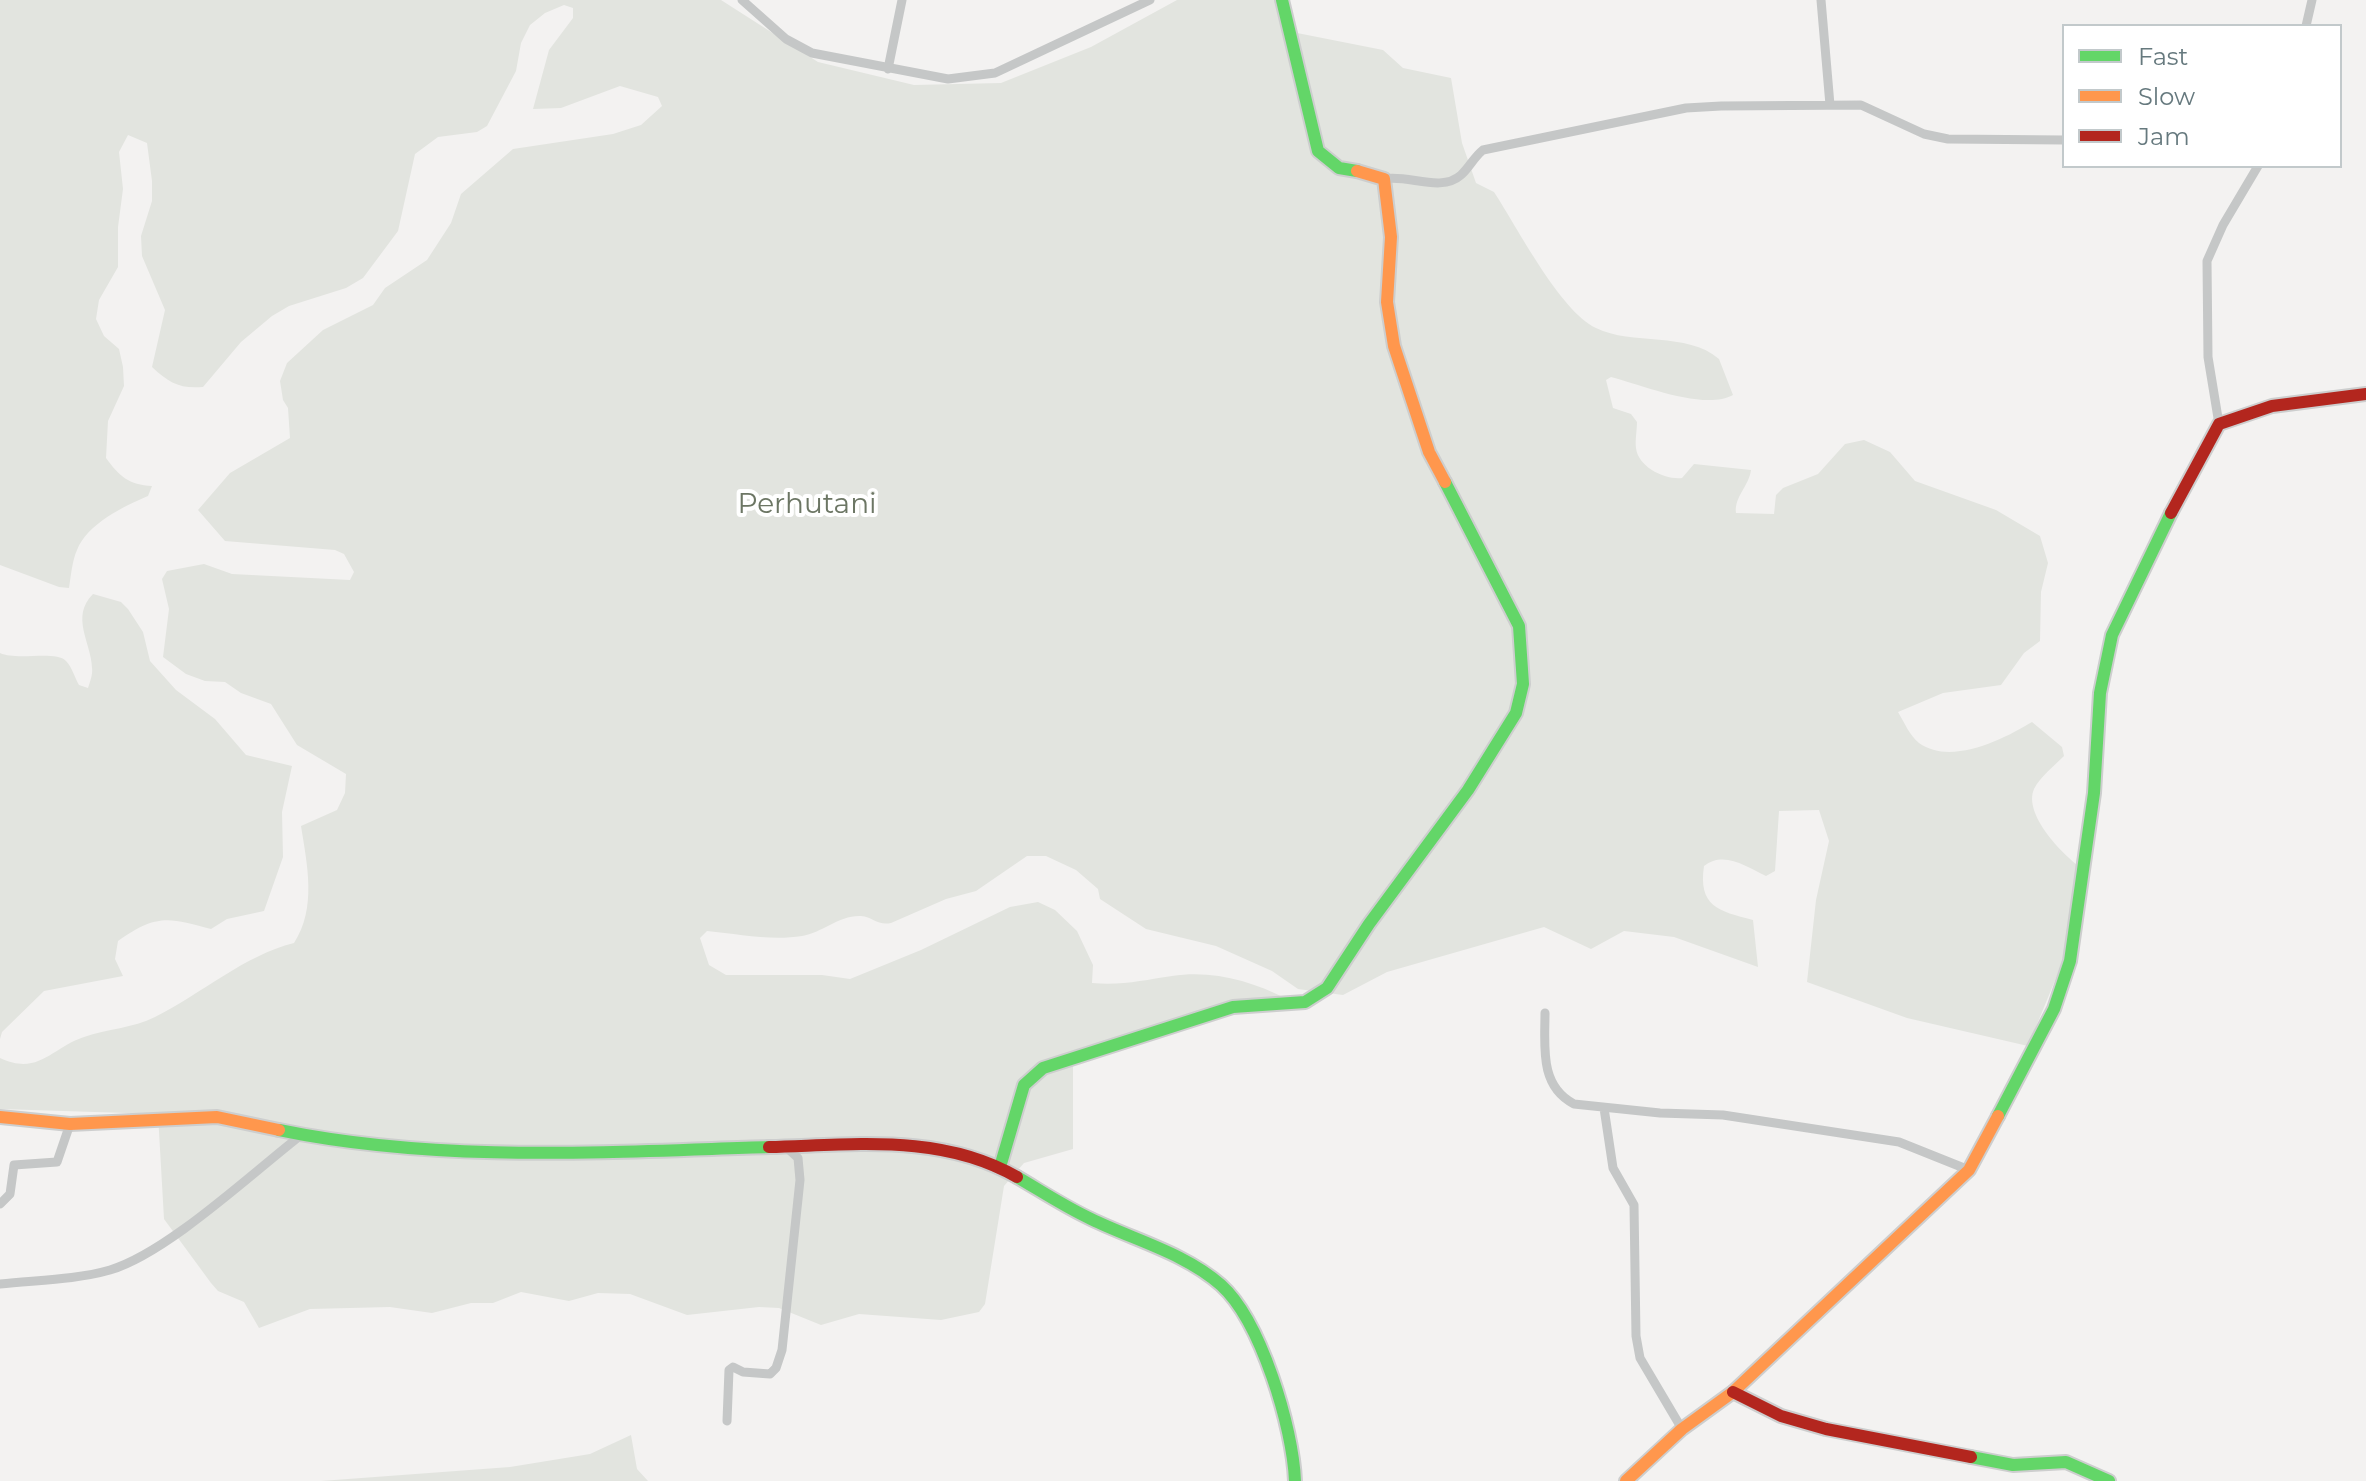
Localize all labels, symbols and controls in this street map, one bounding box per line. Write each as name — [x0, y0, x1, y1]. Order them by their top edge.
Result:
legend — [2062, 24, 2342, 168]
text: Fast — [2138, 42, 2188, 71]
text: Slow — [2138, 82, 2195, 111]
text: Jam — [2138, 122, 2190, 151]
park label: Perhutani — [737, 488, 877, 522]

